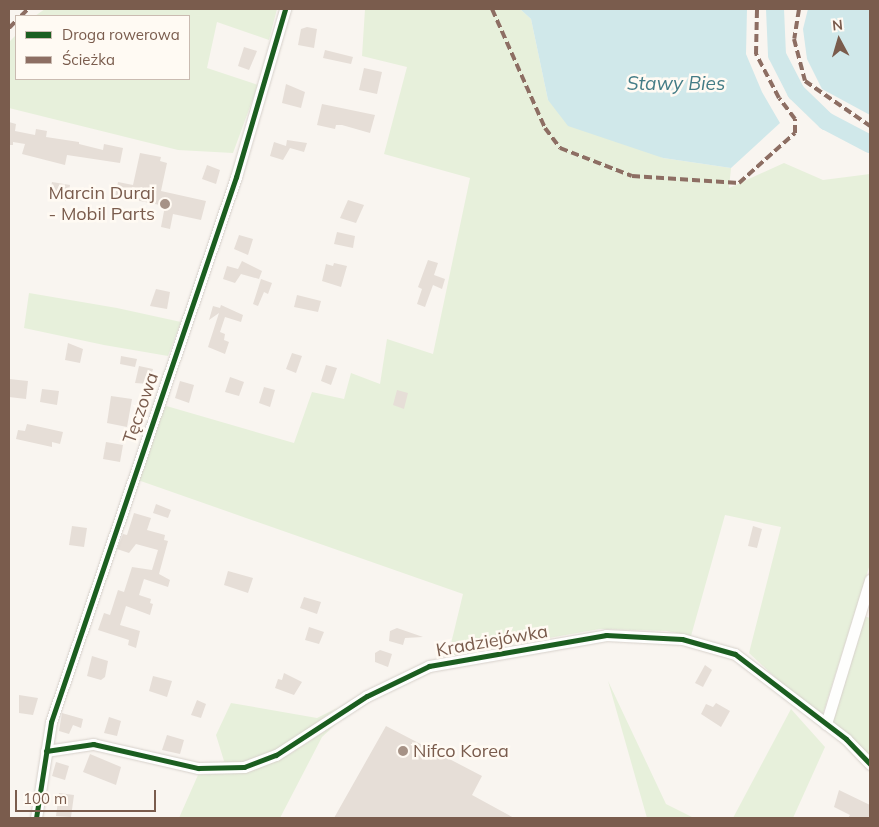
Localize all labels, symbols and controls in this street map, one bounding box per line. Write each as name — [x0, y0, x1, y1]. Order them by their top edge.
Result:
legend — [15, 15, 190, 80]
north arrow — [814, 15, 864, 65]
text: N — [831, 16, 844, 35]
text: Droga rowerowa — [62, 25, 180, 44]
text: Ścieżka — [62, 50, 115, 69]
water label: Stawy Bies — [627, 73, 725, 95]
place label: Marcin Duraj - Mobil Parts — [48, 183, 155, 225]
marker: Marcin Duraj - Mobil Parts — [159, 198, 171, 210]
street label: Tęczowa — [119, 370, 163, 446]
street label: Kradziejówka — [435, 621, 549, 661]
place label: Nifco Korea — [413, 740, 509, 762]
marker: Nifco Korea — [397, 745, 409, 757]
scale bar — [18, 780, 159, 812]
text: 100 m — [23, 789, 67, 808]

